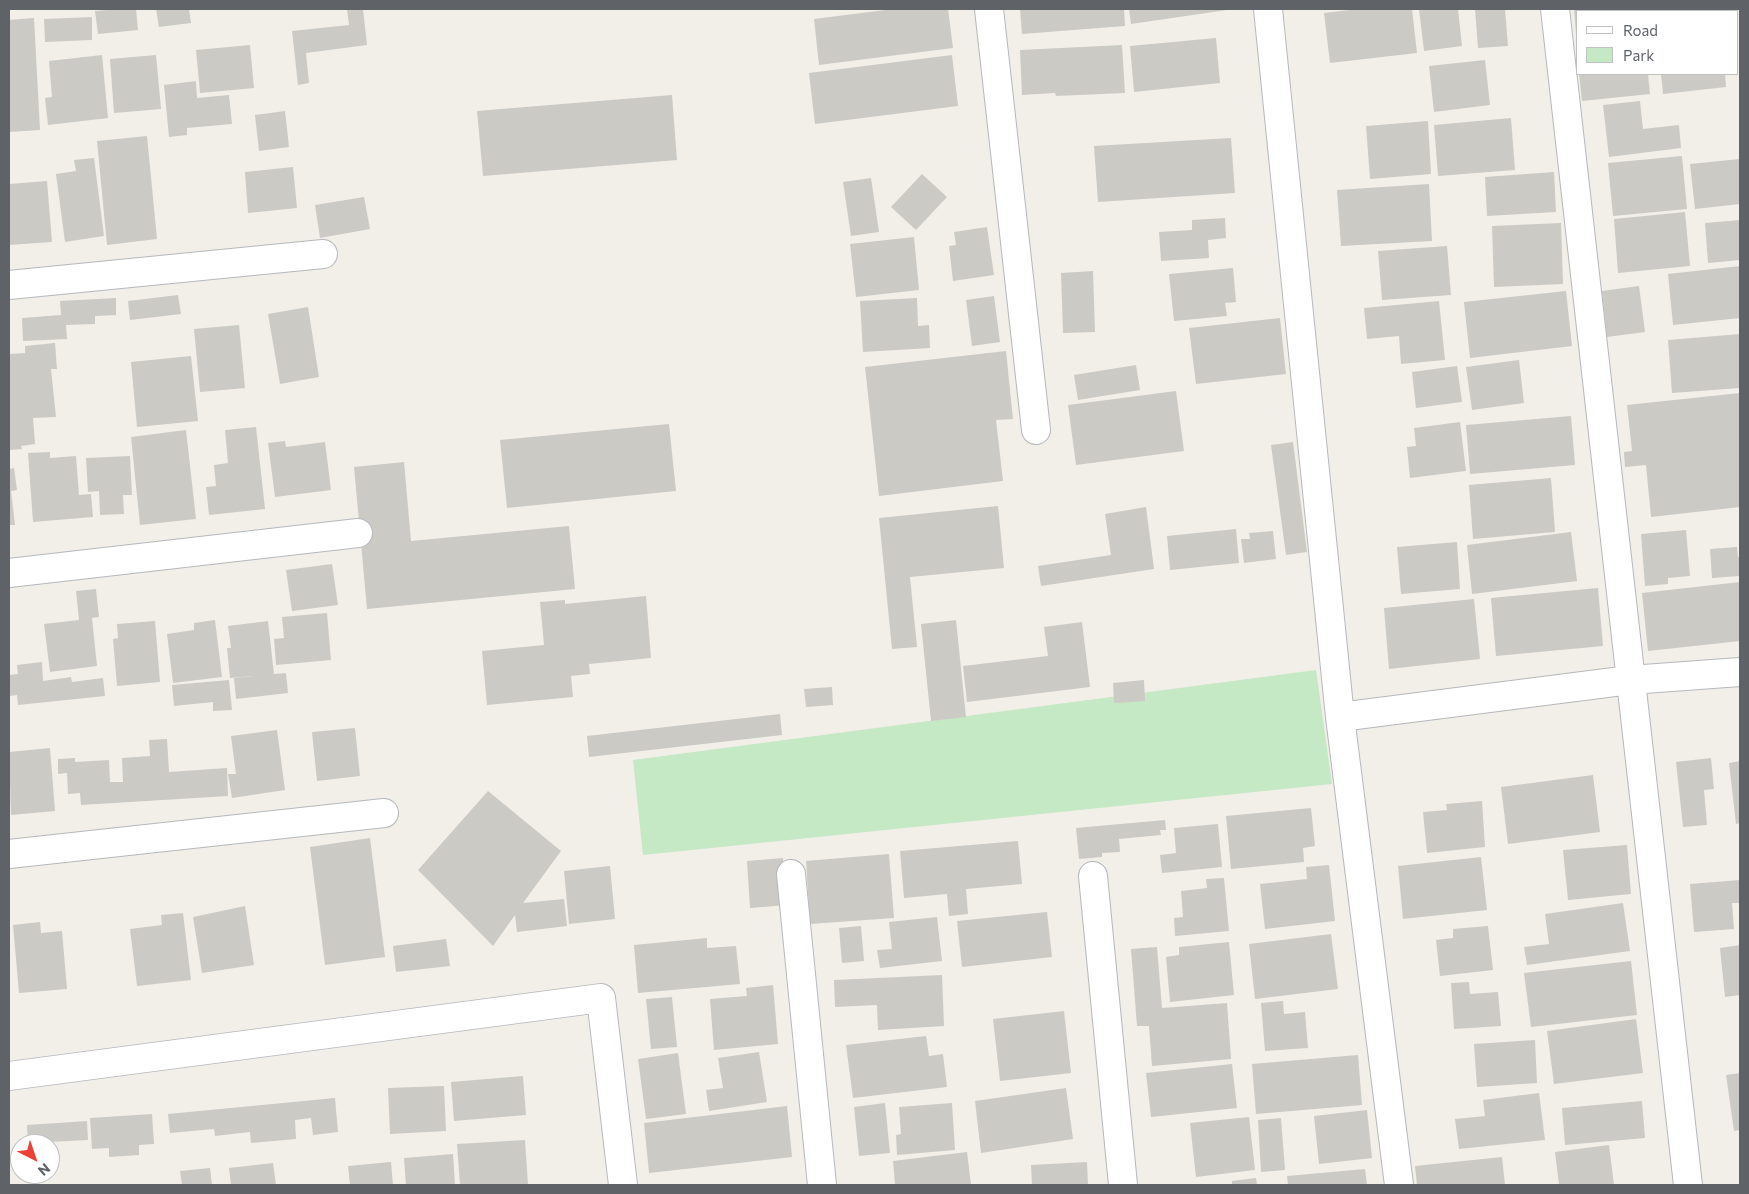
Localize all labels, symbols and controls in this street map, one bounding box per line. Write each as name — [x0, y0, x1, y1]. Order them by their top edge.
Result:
legend — [1576, 10, 1739, 75]
text: Road — [1623, 21, 1658, 39]
text: Park — [1623, 46, 1654, 64]
north arrow — [10, 1134, 60, 1184]
text: N — [35, 1160, 54, 1180]

